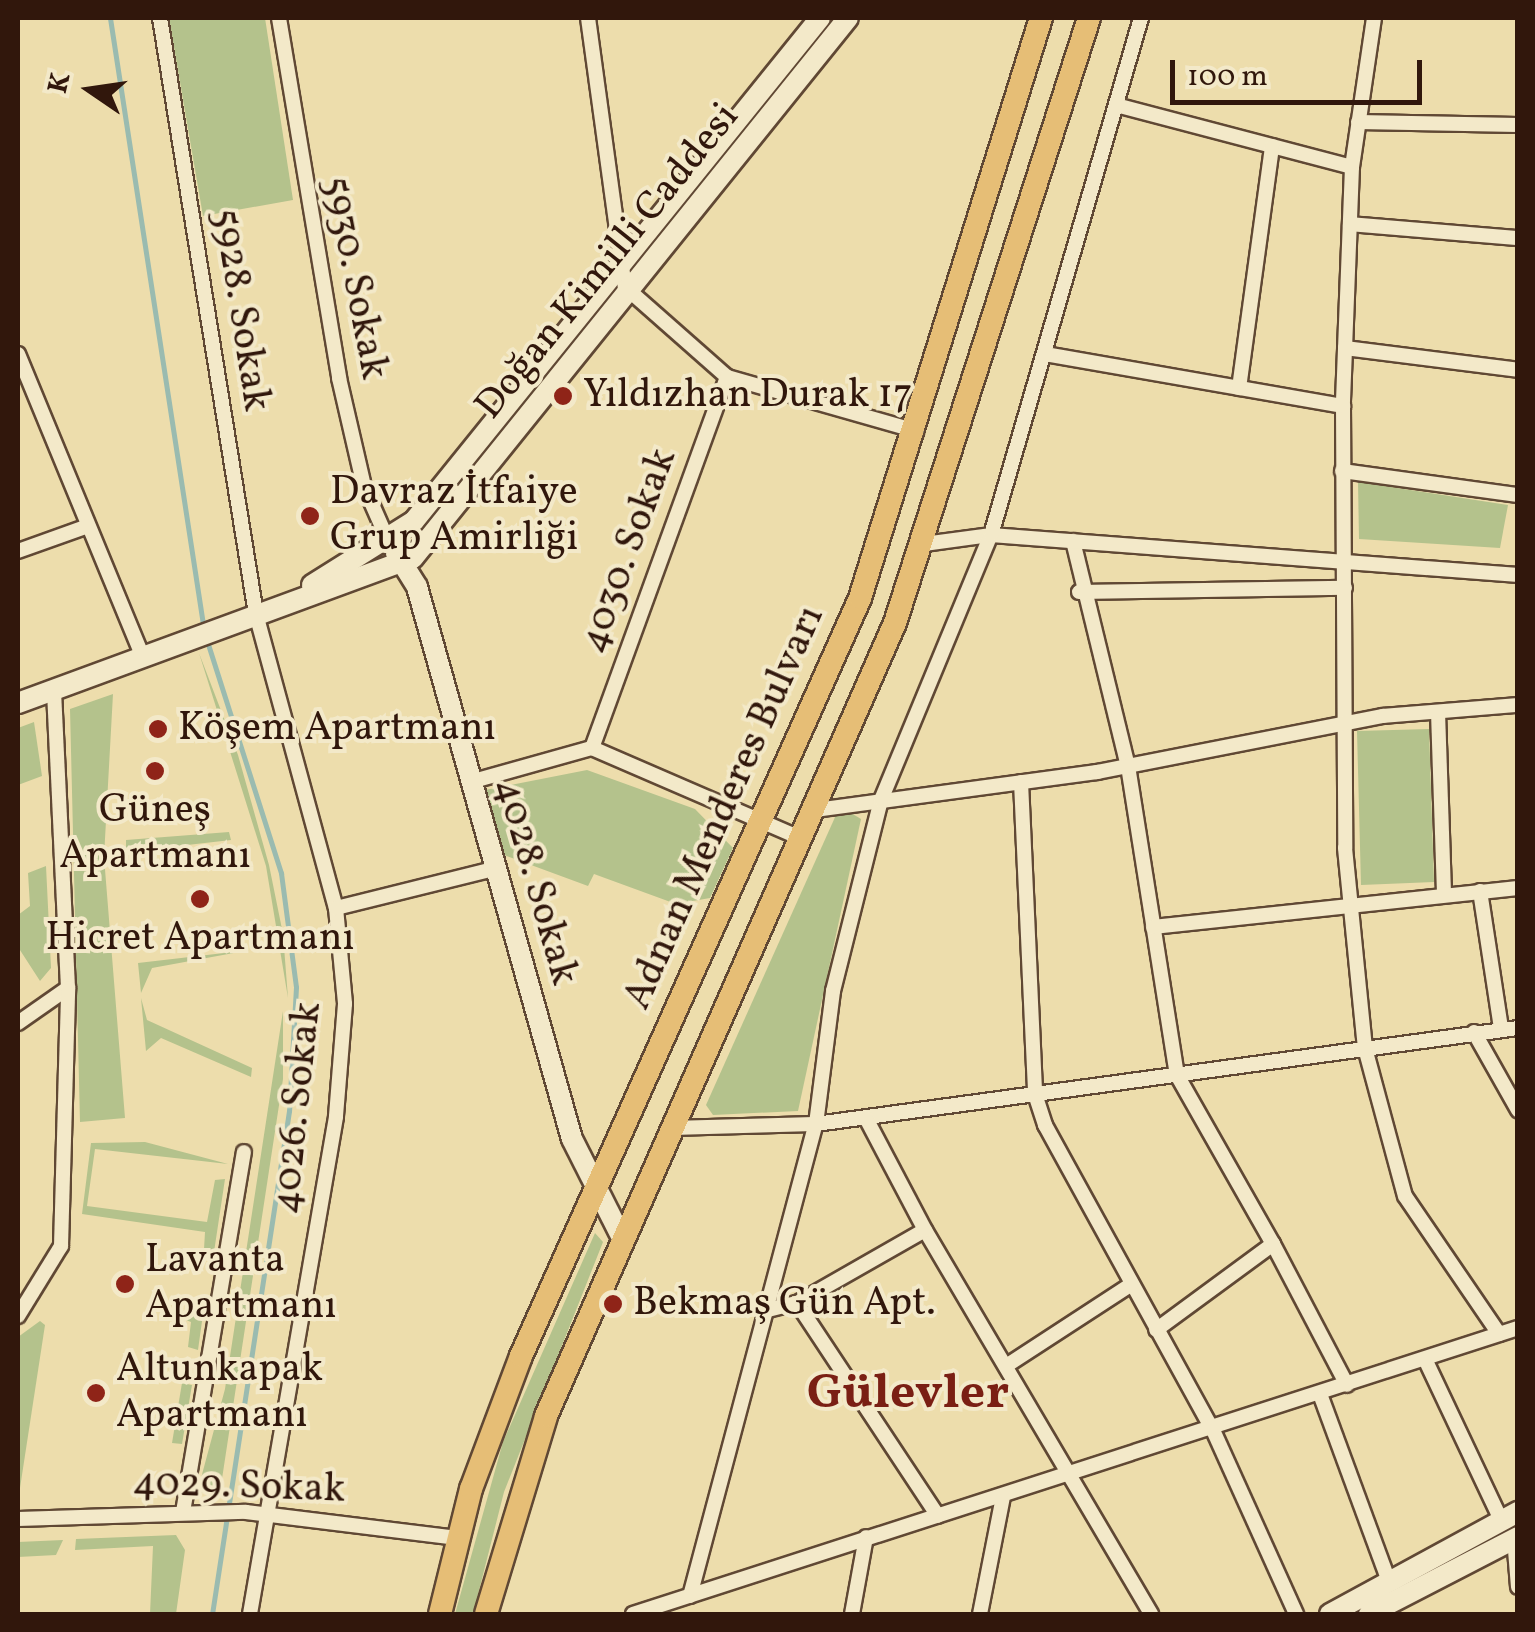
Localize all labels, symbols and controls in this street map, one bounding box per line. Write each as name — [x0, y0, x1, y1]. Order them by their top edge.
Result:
north arrow — [40, 40, 140, 140]
scale bar — [1175, 40, 1428, 102]
text: 100 m — [1187, 56, 1268, 98]
text: K — [39, 69, 82, 97]
street label: Doğan Kimilli Caddesi — [466, 94, 750, 430]
street label: 5930. Sokak — [311, 172, 397, 384]
street label: 5928. Sokak — [200, 205, 280, 415]
place label: Yıldızhan Durak 17 — [583, 372, 912, 420]
marker: Yıldızhan Durak 17 — [552, 385, 574, 407]
street label: 4030. Sokak — [570, 442, 688, 660]
place label: Davraz İtfaiye Grup Amirliği — [330, 469, 578, 563]
marker: Davraz İtfaiye Grup Amirliği — [299, 505, 321, 527]
street label: Adnan Menderes Bulvarı — [614, 599, 836, 1017]
place label: Köşem Apartmanı — [178, 705, 496, 753]
marker: Köşem Apartmanı — [147, 718, 169, 740]
marker: Güneş Apartmanı — [144, 760, 166, 782]
street label: 4028. Sokak — [483, 773, 587, 991]
place label: Güneş Apartmanı — [59, 787, 251, 881]
marker: Hicret Apartmanı — [189, 888, 211, 910]
place label: Hicret Apartmanı — [45, 915, 355, 963]
street label: 4026. Sokak — [263, 1000, 333, 1216]
place label: Lavanta Apartmanı — [145, 1237, 336, 1331]
marker: Lavanta Apartmanı — [114, 1273, 136, 1295]
place label: Bekmaş Gün Apt. — [633, 1280, 936, 1328]
marker: Bekmaş Gün Apt. — [602, 1293, 624, 1315]
place label: Altunkapak Apartmanı — [116, 1346, 323, 1440]
district label: Gülevler — [807, 1365, 1009, 1425]
marker: Altunkapak Apartmanı — [85, 1382, 107, 1404]
street label: 4029. Sokak — [132, 1459, 346, 1515]

